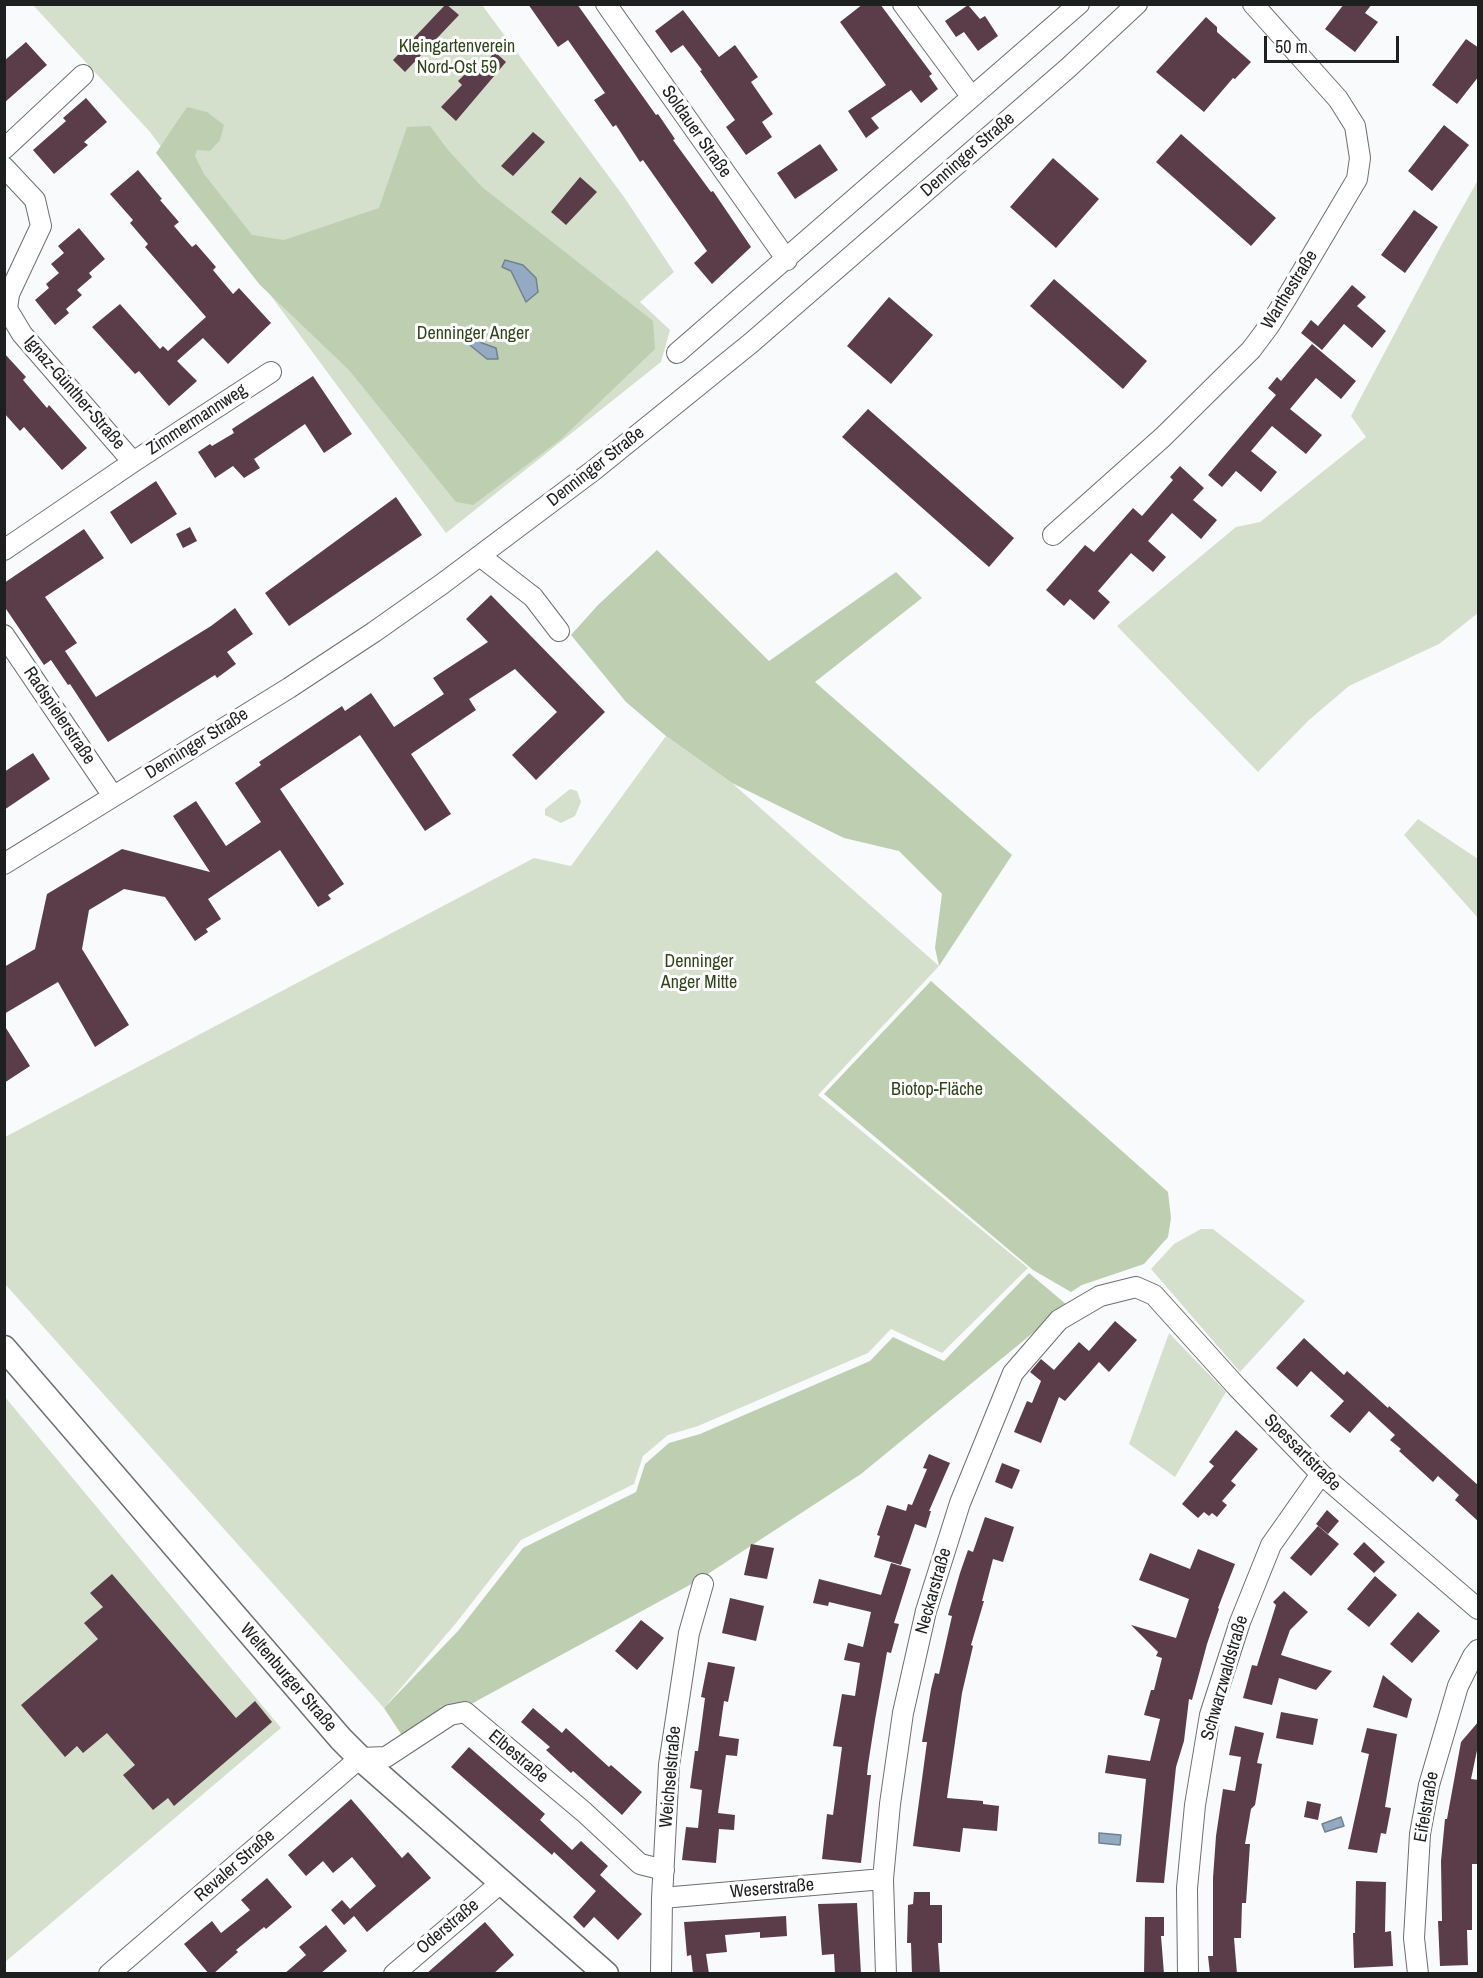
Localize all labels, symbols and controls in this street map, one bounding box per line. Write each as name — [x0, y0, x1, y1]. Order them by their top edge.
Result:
scale bar — [1267, 24, 1402, 62]
text: 50 m — [1275, 34, 1308, 59]
park label: Kleingartenverein Nord-Ost 59 — [399, 36, 515, 78]
street label: Soldauer Straße — [656, 82, 736, 182]
street label: Denninger Straße — [917, 108, 1019, 202]
street label: Warthestraße — [1257, 247, 1323, 333]
park label: Denninger Anger — [417, 323, 529, 345]
street label: Ignaz-Günther-Straße — [19, 332, 129, 454]
street label: Zimmermannweg — [143, 380, 251, 460]
street label: Denninger Straße — [543, 422, 649, 512]
street label: Radspielerstraße — [18, 663, 100, 769]
street label: Denninger Straße — [142, 704, 252, 784]
park label: Denninger Anger Mitte — [661, 951, 737, 994]
park label: Biotop-Fläche — [891, 1079, 983, 1101]
street label: Spessartstraße — [1259, 1410, 1345, 1496]
street label: Neckarstraße — [911, 1545, 957, 1637]
street label: Schwarzwaldstraße — [1197, 1613, 1253, 1743]
street label: Weltenburger Straße — [235, 1619, 341, 1737]
street label: Weichselstraße — [656, 1725, 686, 1829]
street label: Elbestraße — [484, 1726, 552, 1788]
street label: Eifelstraße — [1410, 1770, 1444, 1844]
street label: Revaler Straße — [190, 1825, 280, 1907]
street label: Weserstraße — [729, 1875, 815, 1903]
street label: Oderstraße — [412, 1895, 484, 1959]

